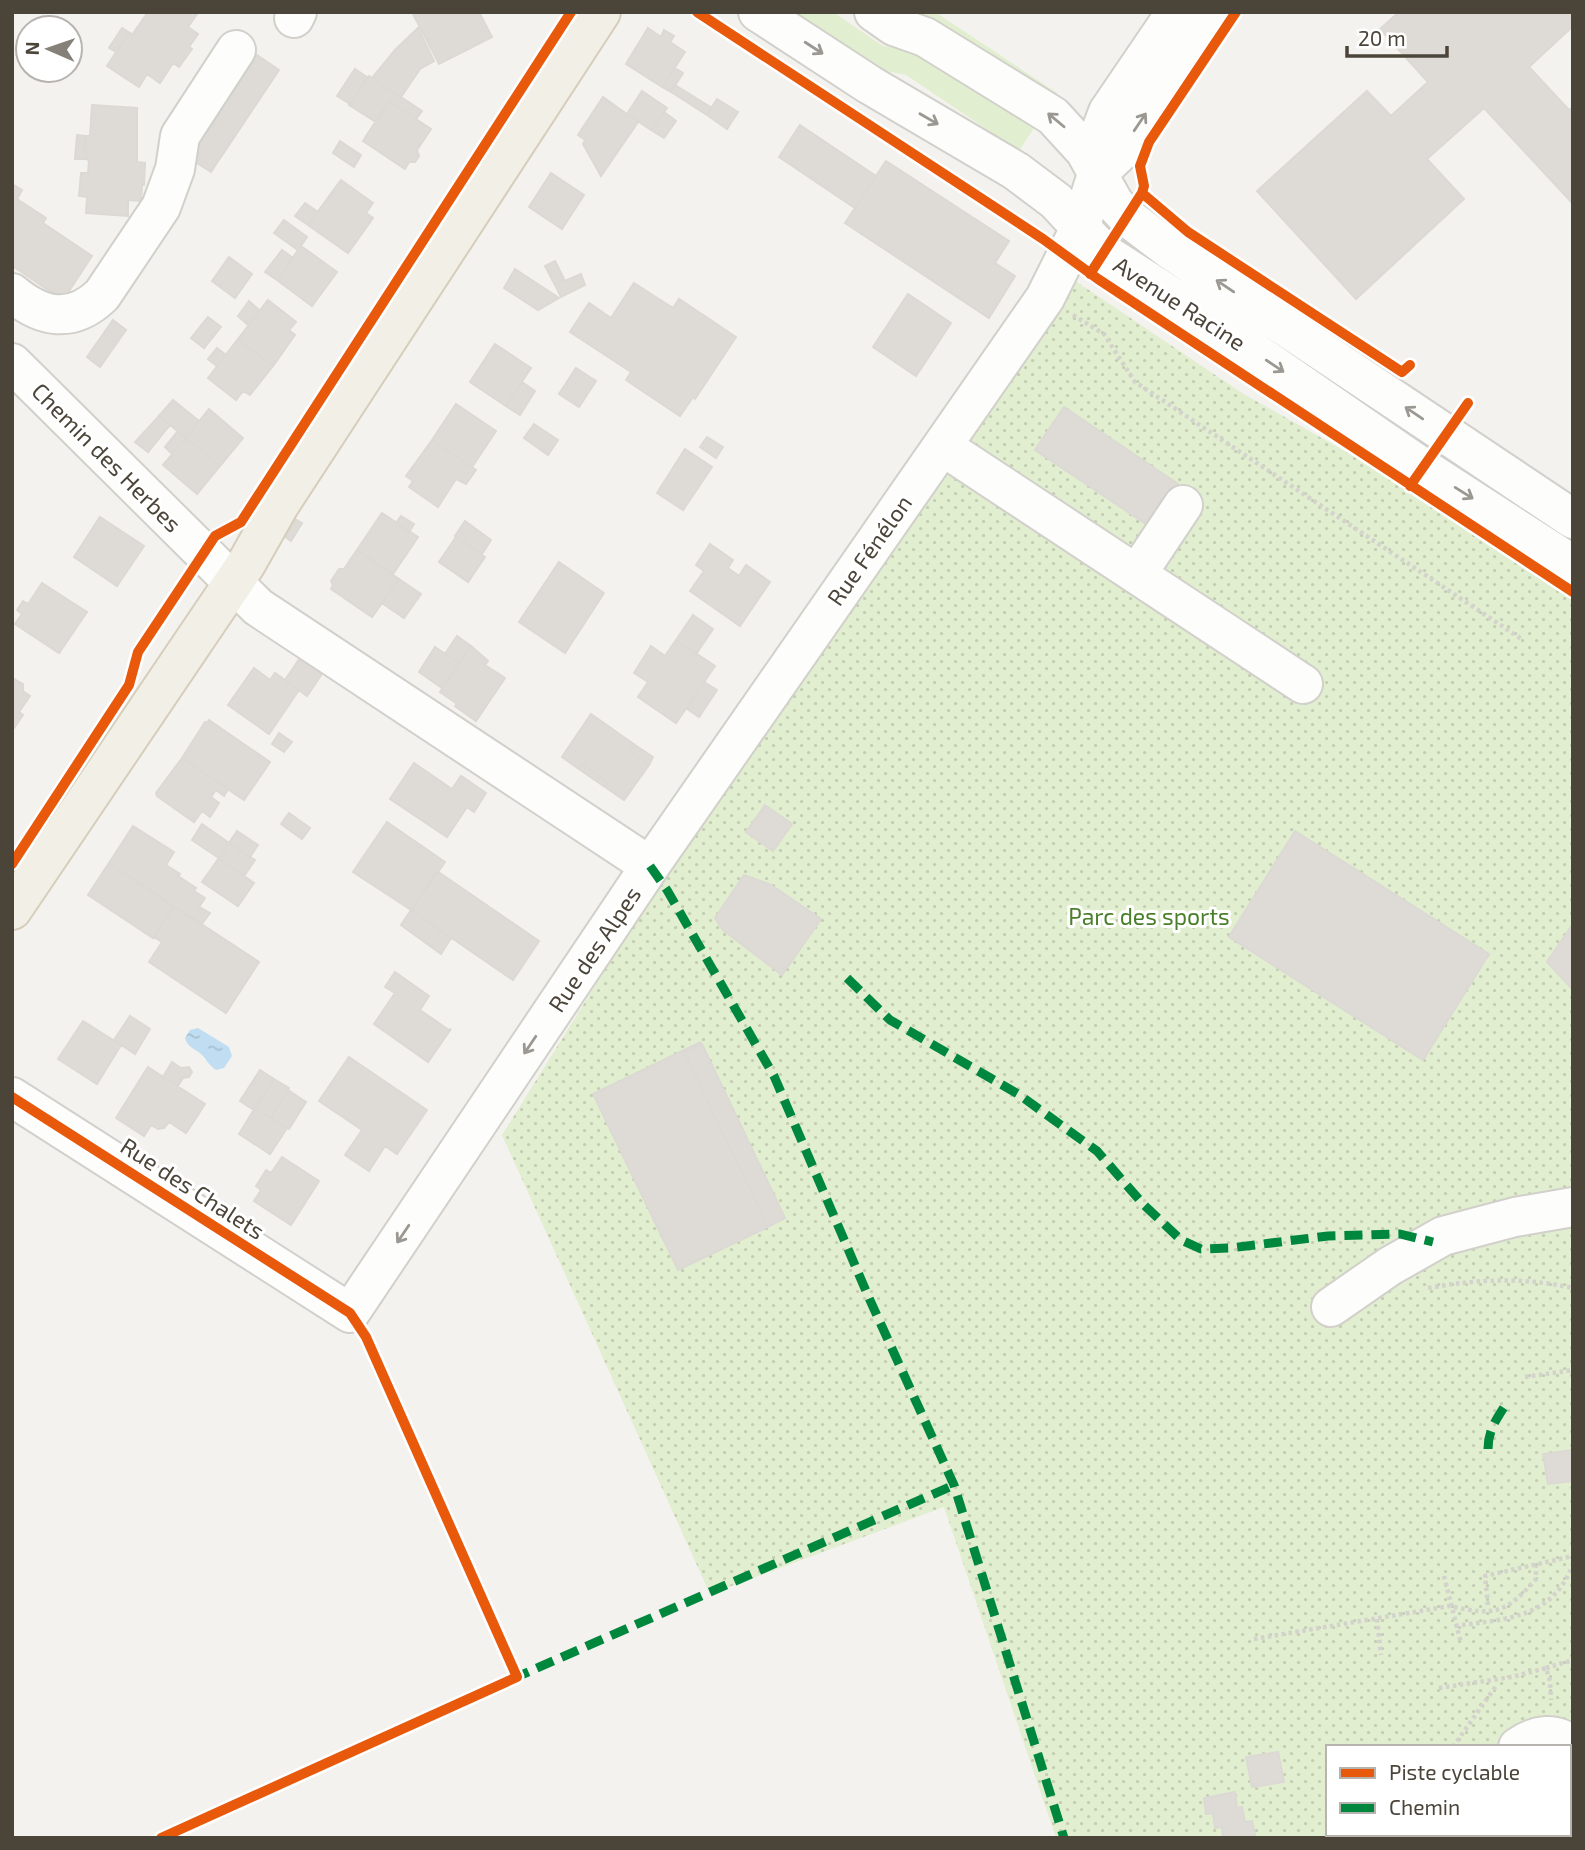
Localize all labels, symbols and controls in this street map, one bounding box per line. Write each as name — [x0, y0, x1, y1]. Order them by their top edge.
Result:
north arrow — [14, 14, 84, 84]
scale bar — [1347, 14, 1447, 58]
text: 20 m — [1358, 25, 1406, 50]
text: N — [20, 41, 43, 56]
one-way arrow — [804, 41, 823, 56]
one-way arrow — [918, 112, 938, 126]
one-way arrow — [1047, 112, 1065, 128]
one-way arrow — [1133, 112, 1147, 132]
street label: Avenue Racine — [1109, 250, 1251, 356]
one-way arrow — [1216, 279, 1235, 293]
one-way arrow — [1265, 359, 1284, 373]
street label: Chemin des Herbes — [27, 377, 187, 537]
one-way arrow — [1405, 406, 1424, 420]
one-way arrow — [1454, 486, 1473, 501]
street label: Rue Fénélon — [821, 489, 917, 611]
street label: Rue des Alpes — [542, 881, 646, 1017]
park label: Parc des sports — [1068, 902, 1230, 930]
one-way arrow — [523, 1035, 537, 1054]
street label: Rue des Chalets — [116, 1131, 270, 1245]
one-way arrow — [396, 1224, 410, 1243]
legend — [1326, 1745, 1571, 1836]
text: Piste cyclable — [1389, 1759, 1520, 1784]
text: Chemin — [1389, 1794, 1460, 1819]

